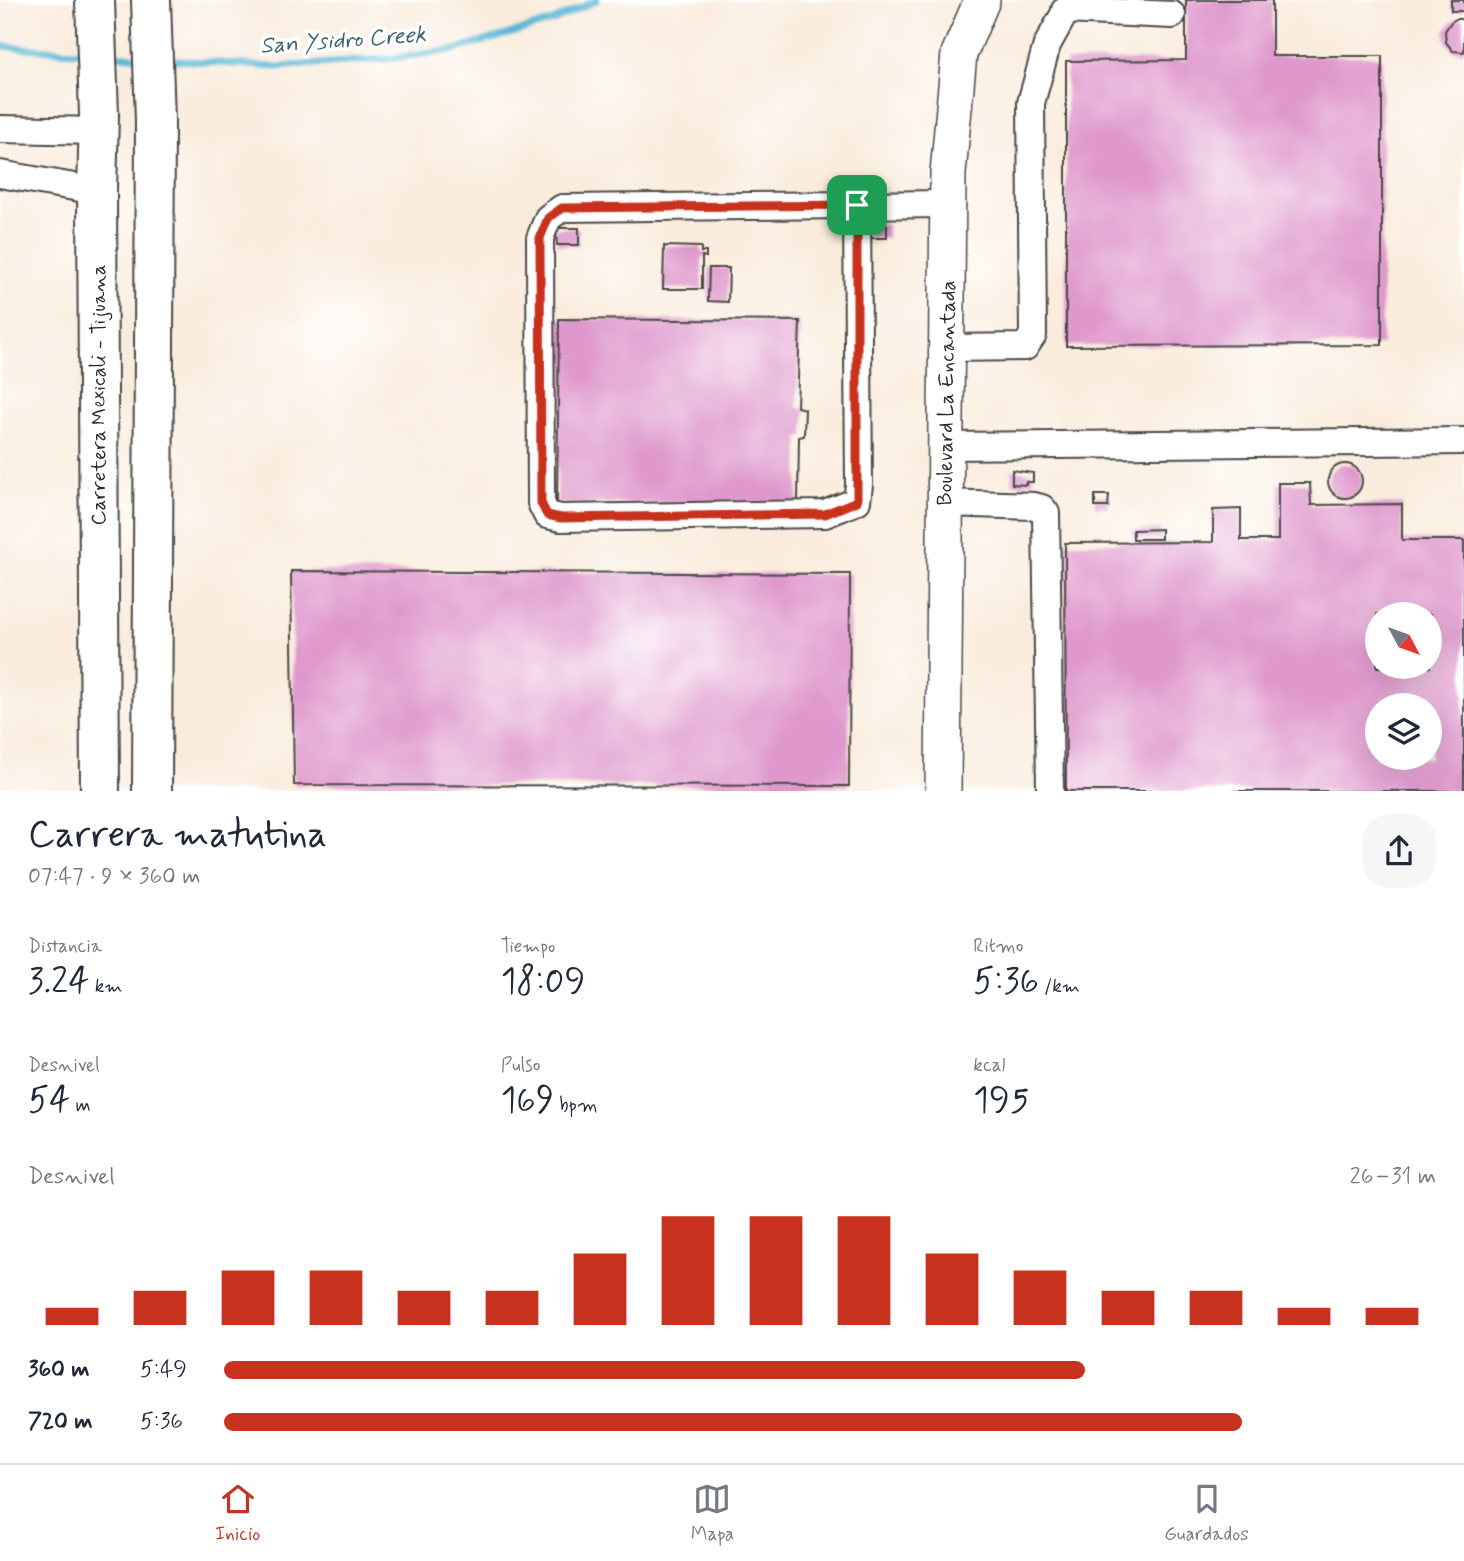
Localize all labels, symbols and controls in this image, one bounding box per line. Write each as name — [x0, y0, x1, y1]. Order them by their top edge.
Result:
water label: San Ysidro Creek — [259, 20, 427, 62]
pin — [827, 175, 887, 235]
icon: arrive — [838, 186, 876, 224]
street label: Carretera Mexicali - Tijuana — [85, 265, 113, 525]
street label: Boulevard La Encantada — [931, 280, 963, 506]
north arrow — [1365, 602, 1442, 679]
map controls — [1365, 602, 1442, 770]
button: layers — [1365, 693, 1442, 770]
text: Carrera matutina — [28, 811, 327, 860]
button: share — [1362, 814, 1436, 888]
text: 07:47 · 9 × 360 m — [28, 862, 200, 892]
text: Distancia — [28, 934, 102, 959]
text: Tiempo — [501, 934, 555, 959]
text: Ritmo — [973, 934, 1024, 959]
text: 3.24 — [28, 959, 90, 1005]
text: 18:09 — [501, 959, 585, 1005]
text: 5:36 — [973, 959, 1039, 1005]
text: km — [90, 974, 122, 999]
text: /km — [1039, 974, 1080, 999]
text: Desnivel — [28, 1053, 100, 1078]
text: Pulso — [501, 1053, 540, 1078]
text: kcal — [973, 1053, 1005, 1078]
text: 54 — [28, 1078, 70, 1124]
text: 169 — [501, 1078, 554, 1124]
text: 195 — [973, 1078, 1029, 1124]
text: m — [70, 1093, 91, 1118]
text: bpm — [554, 1093, 597, 1118]
text: Desnivel — [28, 1162, 115, 1192]
text: 26–31 m — [1349, 1162, 1436, 1192]
text: 360 m — [28, 1355, 89, 1385]
text: 5:49 — [140, 1355, 187, 1385]
text: 720 m — [28, 1407, 92, 1437]
text: 5:36 — [140, 1407, 183, 1437]
tab: Inicio — [215, 1480, 260, 1547]
tab: Mapa — [691, 1480, 734, 1547]
tab: Guardados — [1164, 1480, 1249, 1547]

